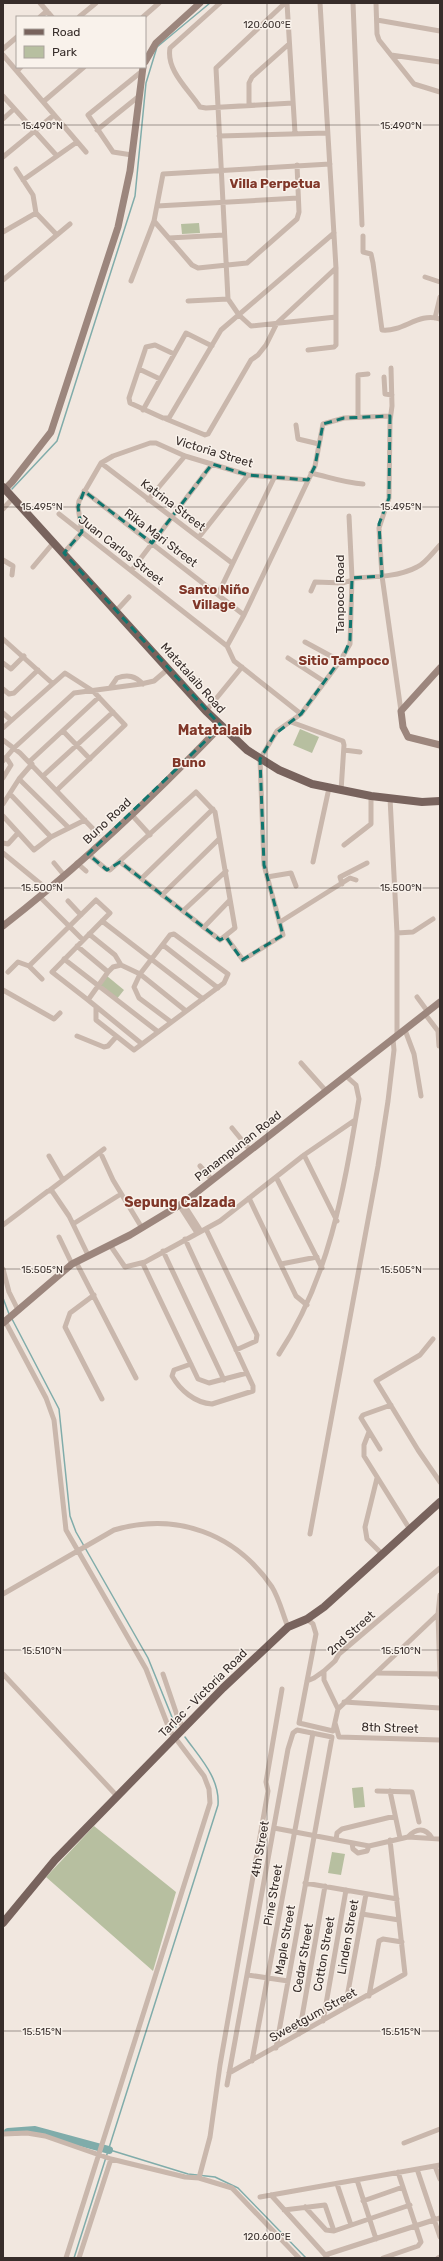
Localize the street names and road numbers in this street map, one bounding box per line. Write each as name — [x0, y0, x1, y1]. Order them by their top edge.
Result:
street label: Victoria Street — [173, 434, 255, 471]
street label: Katrina Street — [138, 476, 208, 534]
street label: Rika Mari Street — [122, 506, 200, 570]
street label: Juan Carlos Street — [76, 512, 167, 588]
street label: Tanpoco Road — [333, 555, 347, 633]
street label: Matatalaib Road — [158, 640, 228, 716]
street label: Buno Road — [80, 795, 134, 847]
street label: Panampunan Road — [192, 1108, 284, 1184]
street label: 2nd Street — [324, 1608, 378, 1658]
street label: Tarlac - Victoria Road — [156, 1646, 250, 1740]
street label: 8th Street — [361, 1720, 419, 1736]
street label: 4th Street — [248, 1819, 272, 1878]
street label: Pine Street — [261, 1863, 285, 1927]
street label: Linden Street — [335, 1898, 362, 1975]
street label: Maple Street — [272, 1904, 298, 1976]
street label: Cotton Street — [311, 1915, 338, 1993]
street label: Cedar Street — [290, 1922, 316, 1994]
street label: Sweetgum Street — [267, 1985, 359, 2045]

